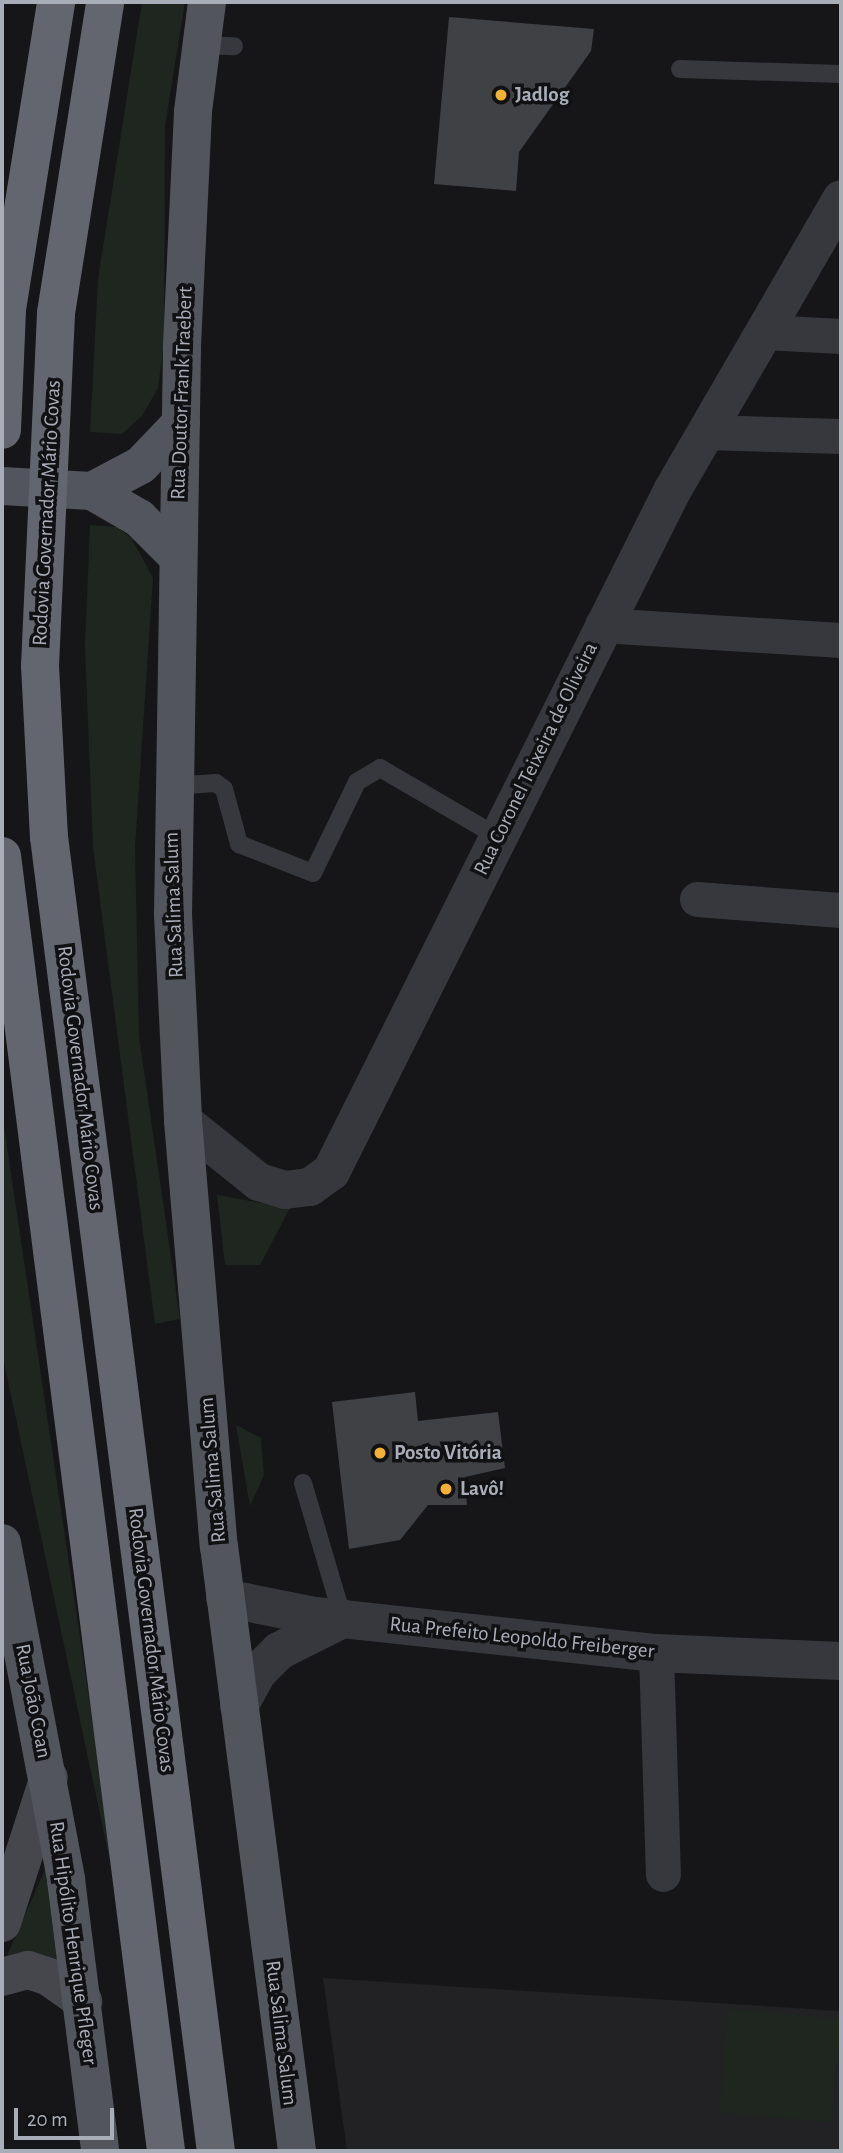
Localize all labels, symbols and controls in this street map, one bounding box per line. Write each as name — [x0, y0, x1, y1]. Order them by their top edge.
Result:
place label: Jadlog — [515, 82, 569, 108]
marker: Jadlog — [493, 87, 509, 103]
street label: Rua Doutor Frank Traebert — [166, 286, 198, 500]
street label: Rodovia Governador Mário Covas — [27, 379, 67, 647]
street label: Rua Coronel Teixeira de Oliveira — [469, 638, 603, 880]
street label: Rua Salima Salum — [159, 831, 189, 979]
street label: Rodovia Governador Mário Covas — [51, 944, 109, 1212]
street label: Rua Salima Salum — [194, 1396, 232, 1544]
place label: Posto Vitória — [394, 1440, 502, 1466]
marker: Posto Vitória — [372, 1445, 388, 1461]
place label: Lavô! — [460, 1476, 504, 1502]
marker: Lavô! — [438, 1481, 454, 1497]
street label: Rodovia Governador Mário Covas — [122, 1506, 180, 1774]
street label: Rua Prefeito Leopoldo Freiberger — [388, 1612, 656, 1664]
street label: Rua João Coan — [10, 1642, 56, 1760]
street label: Rua Hipólito Henrique Pfleger — [43, 1820, 103, 2066]
street label: Rua Salima Salum — [260, 1959, 302, 2107]
scale bar — [18, 2094, 117, 2138]
text: 20 m — [27, 2109, 68, 2130]

